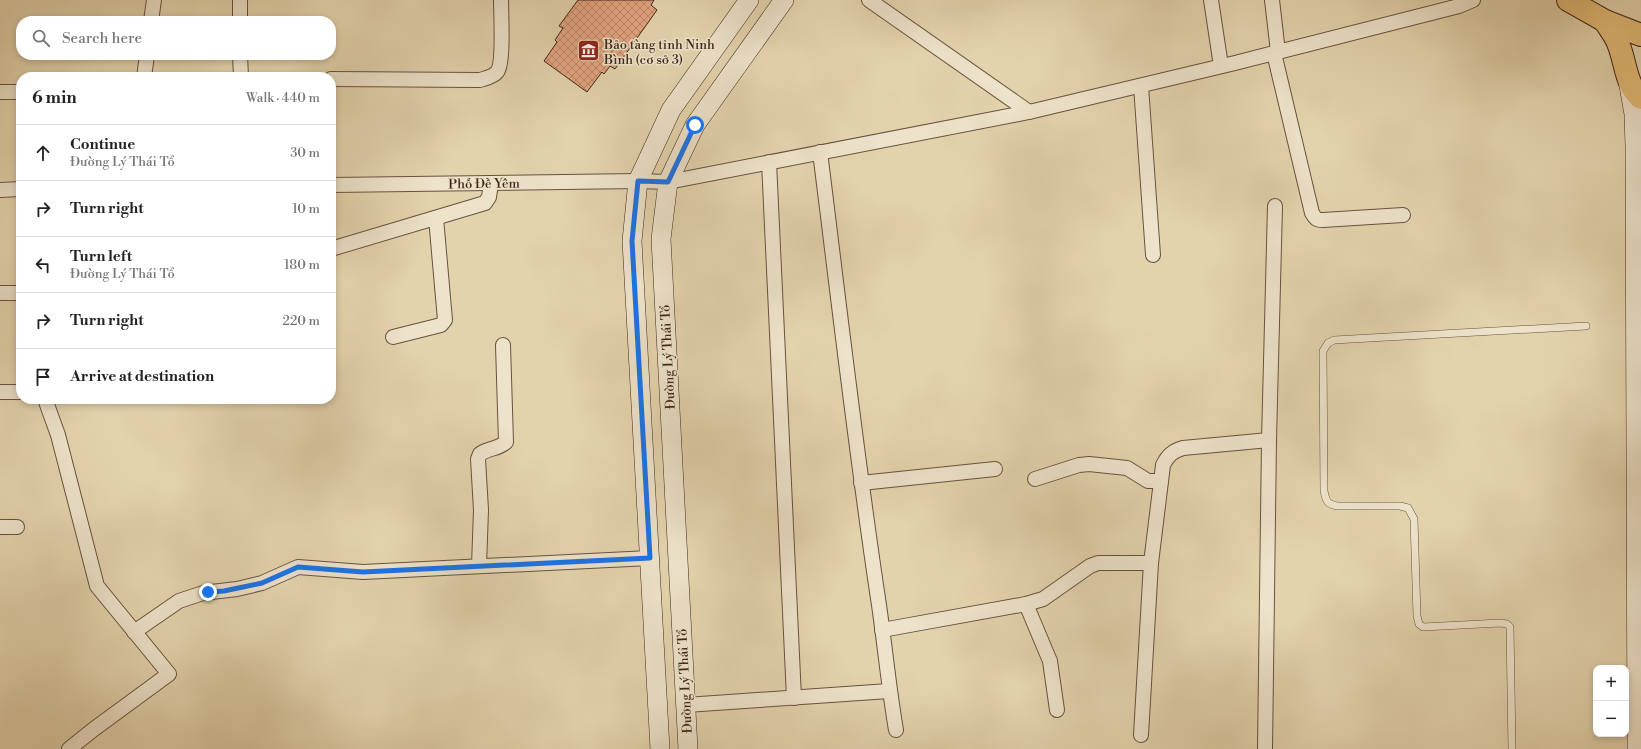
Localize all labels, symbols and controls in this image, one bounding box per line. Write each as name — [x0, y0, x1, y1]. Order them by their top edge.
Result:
search box — [16, 16, 336, 60]
icon: search — [30, 27, 52, 49]
text: Search here — [62, 29, 142, 48]
place label: Bảo tàng tỉnh Ninh Bình (cơ sở 3) — [603, 37, 715, 68]
museum icon: Bảo tàng tỉnh Ninh Bình (cơ sở 3) — [576, 38, 602, 64]
text: 6 min — [32, 87, 77, 109]
text: Walk · 440 m — [246, 90, 320, 106]
route start — [686, 116, 704, 134]
text: Continue — [70, 135, 135, 154]
icon: ahead — [32, 142, 54, 164]
text: 30 m — [290, 145, 320, 161]
text: Đường Lý Thái Tổ — [70, 154, 175, 170]
street label: Phố Đề Yêm — [448, 176, 521, 192]
icon: right — [32, 198, 54, 220]
text: Turn right — [70, 199, 144, 218]
text: 10 m — [292, 201, 320, 217]
text: Turn left — [70, 247, 132, 266]
icon: left — [32, 254, 54, 276]
text: 180 m — [284, 257, 320, 273]
text: Đường Lý Thái Tổ — [70, 266, 175, 282]
street label: Đường Lý Thái Tổ — [657, 304, 679, 410]
icon: right — [32, 310, 54, 332]
text: Turn right — [70, 311, 144, 330]
text: 220 m — [282, 313, 320, 329]
icon: arrive — [32, 366, 54, 388]
text: Arrive at destination — [70, 367, 214, 386]
route end — [199, 583, 217, 601]
street label: Đường Lý Thái Tổ — [674, 628, 696, 734]
map controls — [1593, 665, 1629, 737]
button: + — [1593, 665, 1629, 701]
button: − — [1593, 701, 1629, 737]

